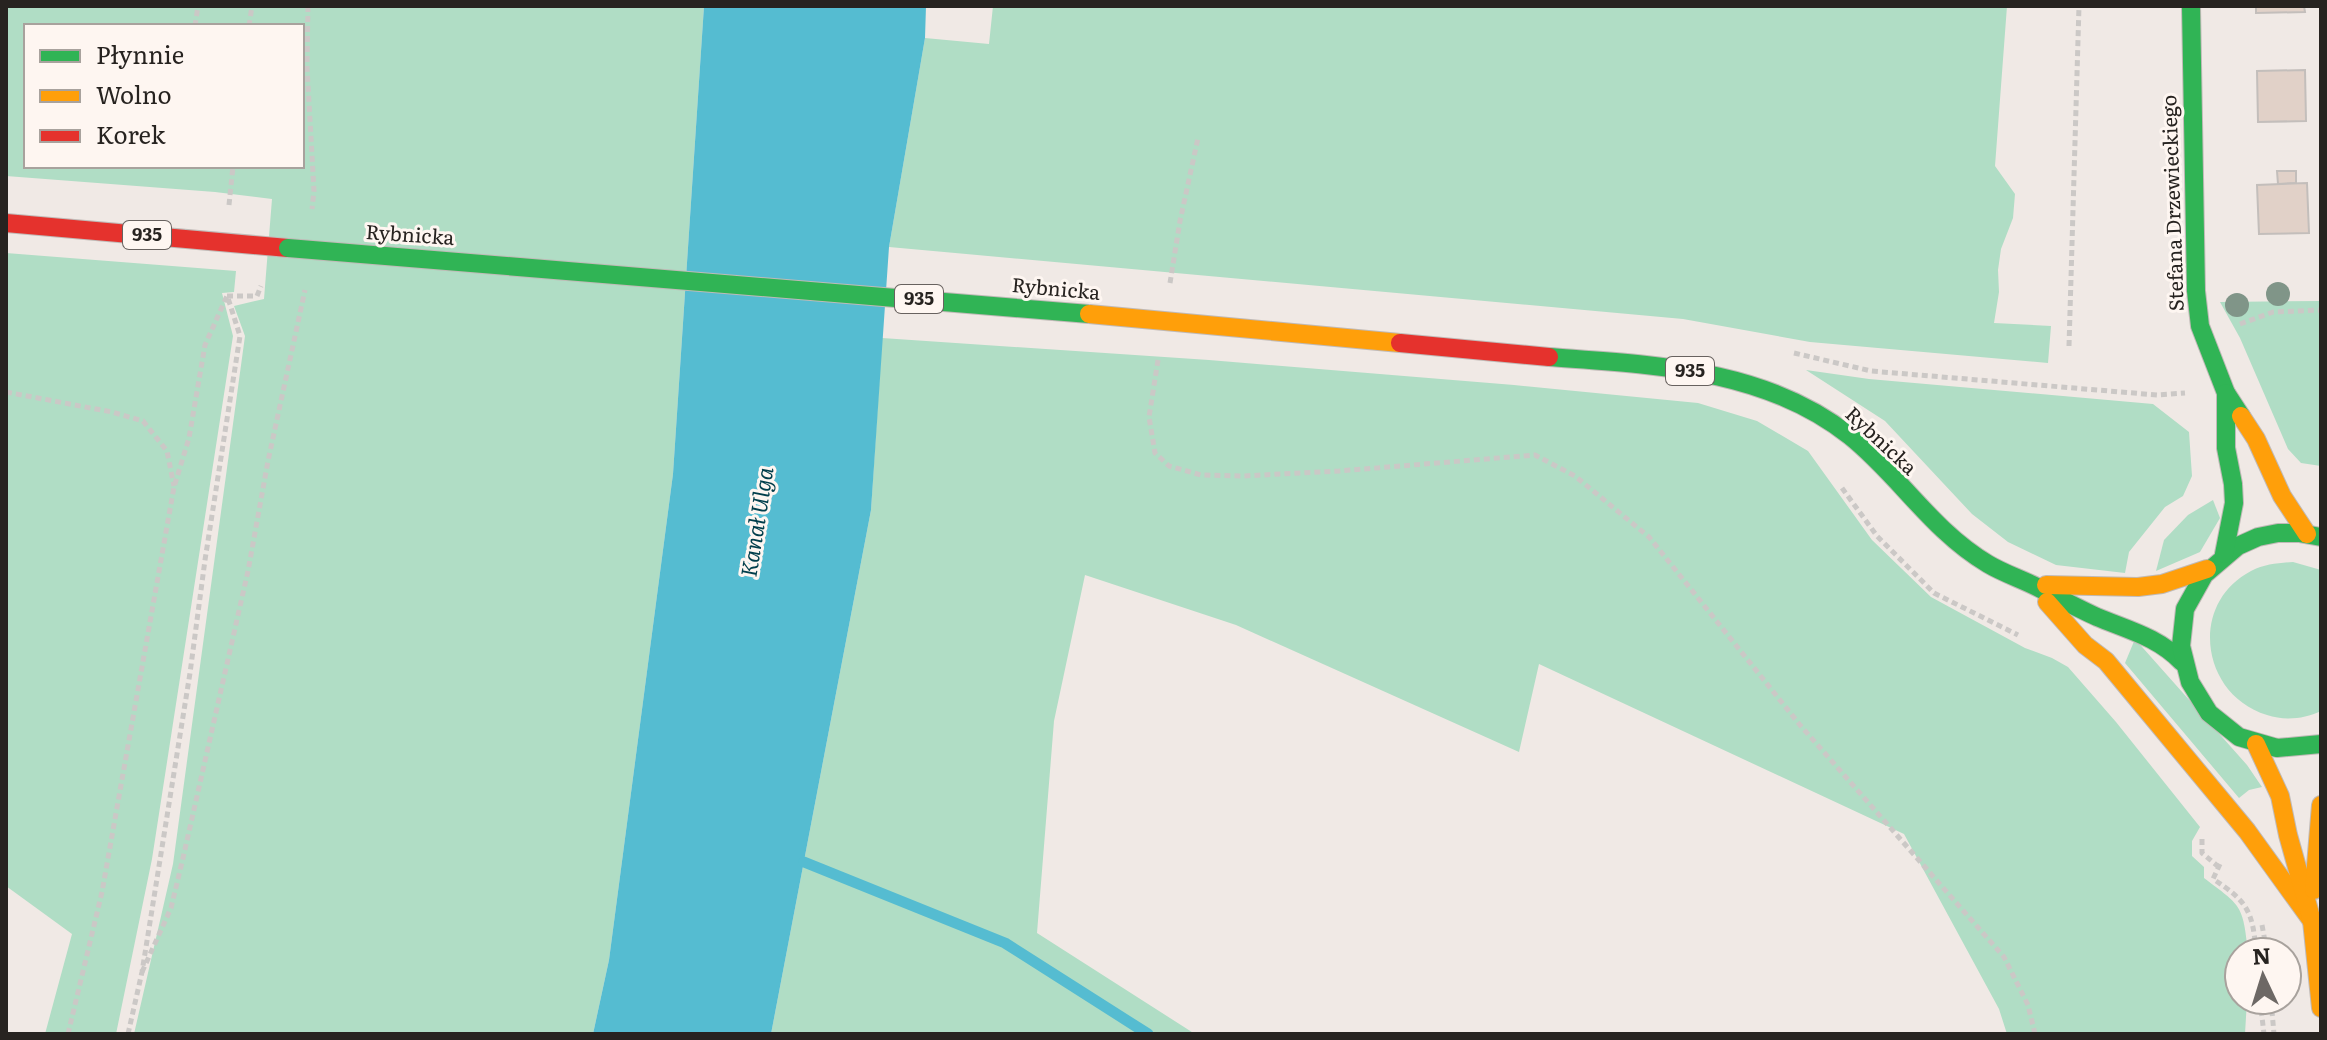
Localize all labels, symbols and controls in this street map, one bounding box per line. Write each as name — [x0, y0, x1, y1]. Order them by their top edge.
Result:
legend — [24, 24, 304, 168]
text: Płynnie — [96, 36, 184, 71]
text: Wolno — [96, 76, 171, 111]
street label: Stefana Drzewieckiego — [2152, 94, 2190, 312]
text: Korek — [96, 116, 166, 151]
street label: Rybnicka — [365, 215, 456, 251]
road number: 935 — [123, 221, 171, 249]
street label: Rybnicka — [1011, 268, 1102, 306]
road number: 935 — [895, 285, 943, 313]
road number: 935 — [1666, 357, 1714, 385]
street label: Rybnicka — [1840, 398, 1925, 481]
water label: Kanał Ulga — [731, 464, 781, 579]
north arrow — [2223, 936, 2303, 1016]
text: N — [2251, 937, 2272, 972]

